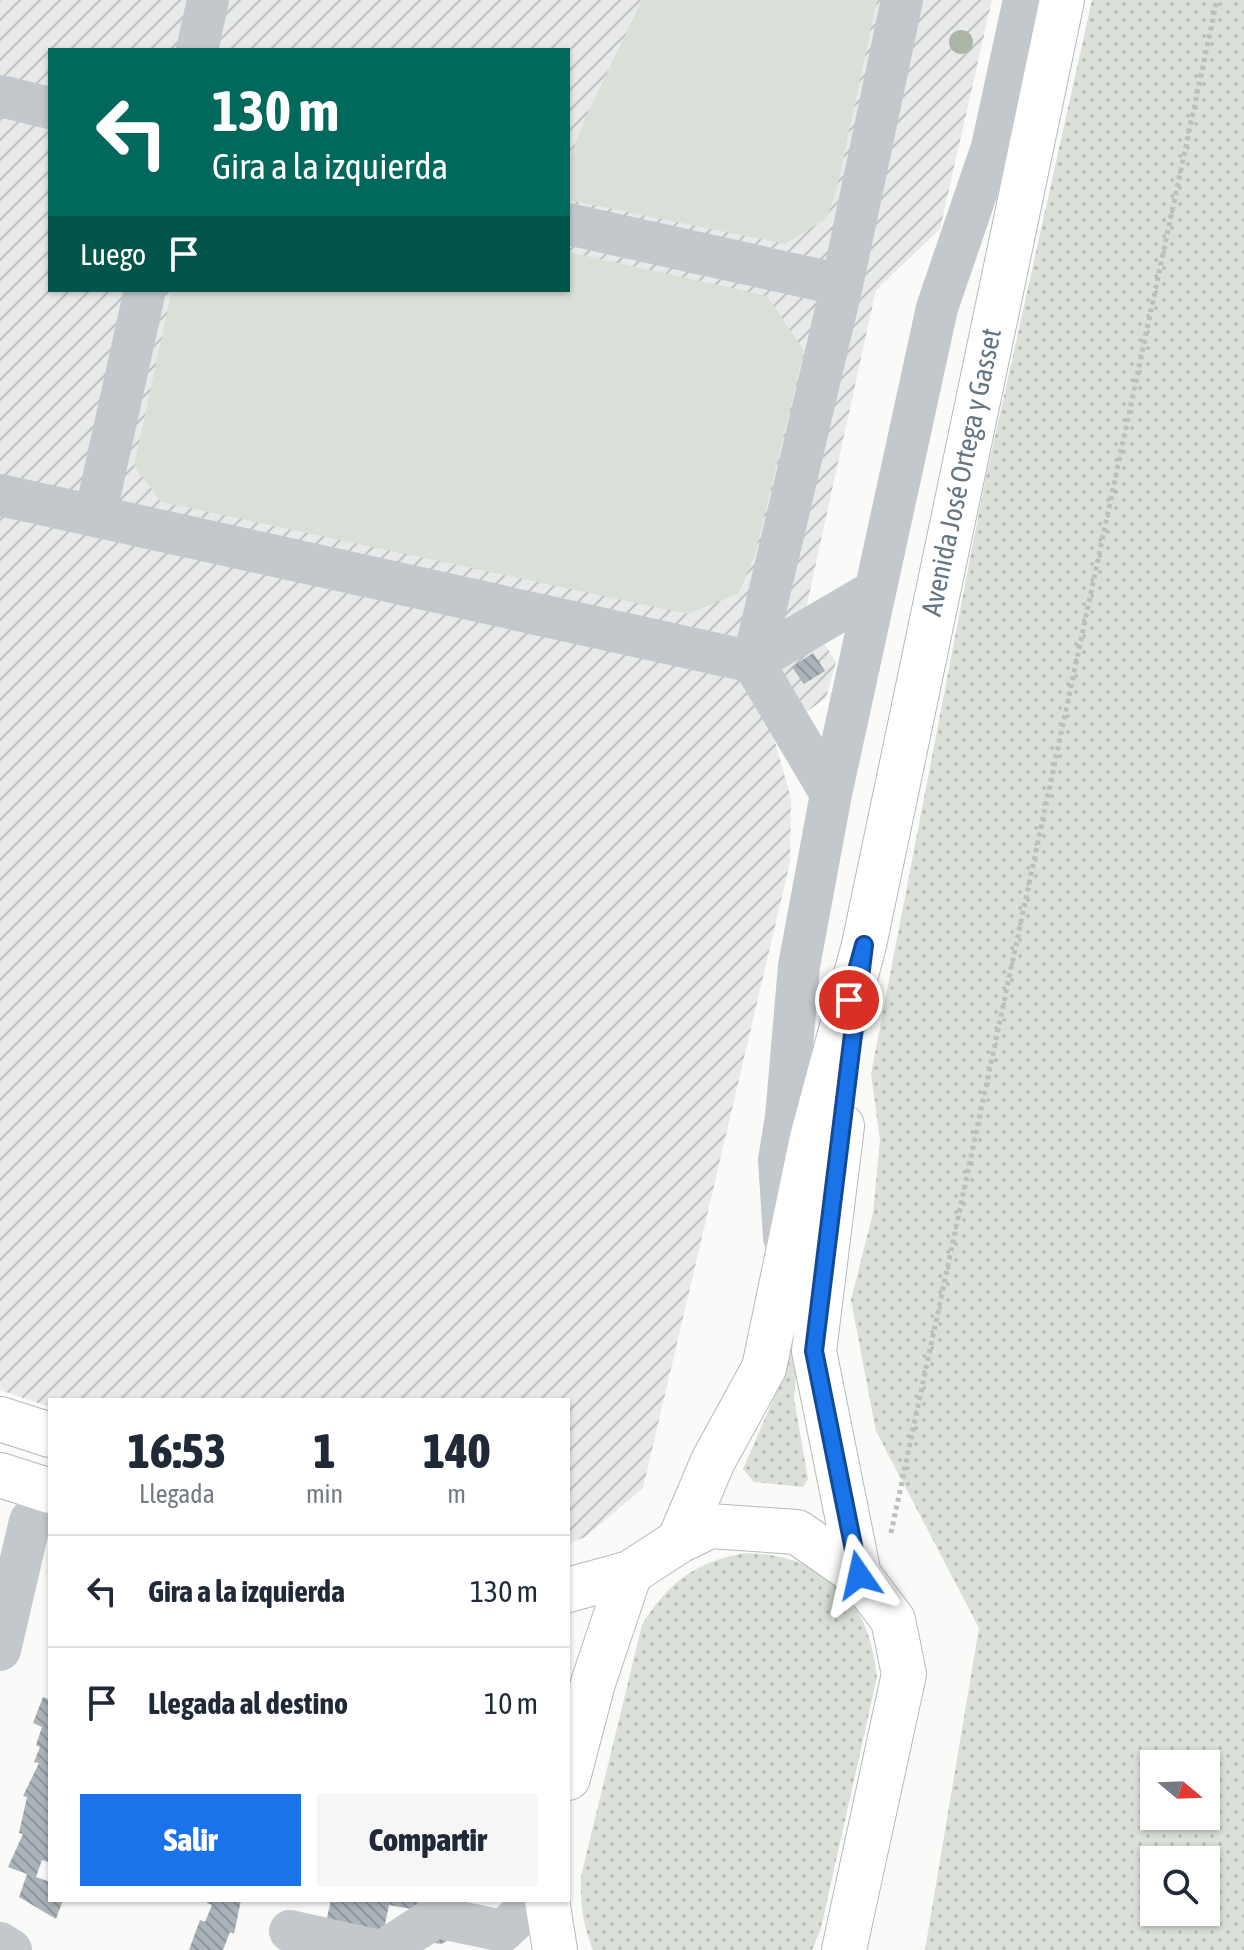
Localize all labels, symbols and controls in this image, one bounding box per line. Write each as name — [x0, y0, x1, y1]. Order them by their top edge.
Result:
text: 130 m — [212, 79, 339, 143]
icon: left — [80, 80, 184, 184]
text: Gira a la izquierda — [212, 145, 448, 187]
icon: arrive — [162, 232, 206, 276]
text: Luego — [80, 237, 146, 271]
street label: Avenida José Ortega y Gasset — [915, 325, 1007, 619]
pin — [815, 966, 883, 1034]
icon: arrive — [827, 978, 871, 1022]
text: 16:53 — [128, 1423, 226, 1478]
text: 1 — [313, 1423, 336, 1478]
text: 140 — [423, 1423, 490, 1478]
text: Llegada — [139, 1479, 215, 1509]
text: min — [306, 1479, 343, 1509]
text: m — [447, 1479, 466, 1509]
position arrow — [817, 1533, 901, 1617]
icon: left — [80, 1569, 124, 1613]
text: Gira a la izquierda — [148, 1574, 345, 1608]
text: 130 m — [470, 1574, 538, 1608]
icon: arrive — [80, 1681, 124, 1725]
text: Llegada al destino — [148, 1686, 348, 1720]
text: 10 m — [484, 1686, 538, 1720]
north arrow — [1140, 1750, 1220, 1830]
map controls — [1140, 1750, 1220, 1926]
button: Salir — [80, 1794, 301, 1886]
button: Compartir — [317, 1794, 538, 1886]
button: search — [1140, 1846, 1220, 1926]

